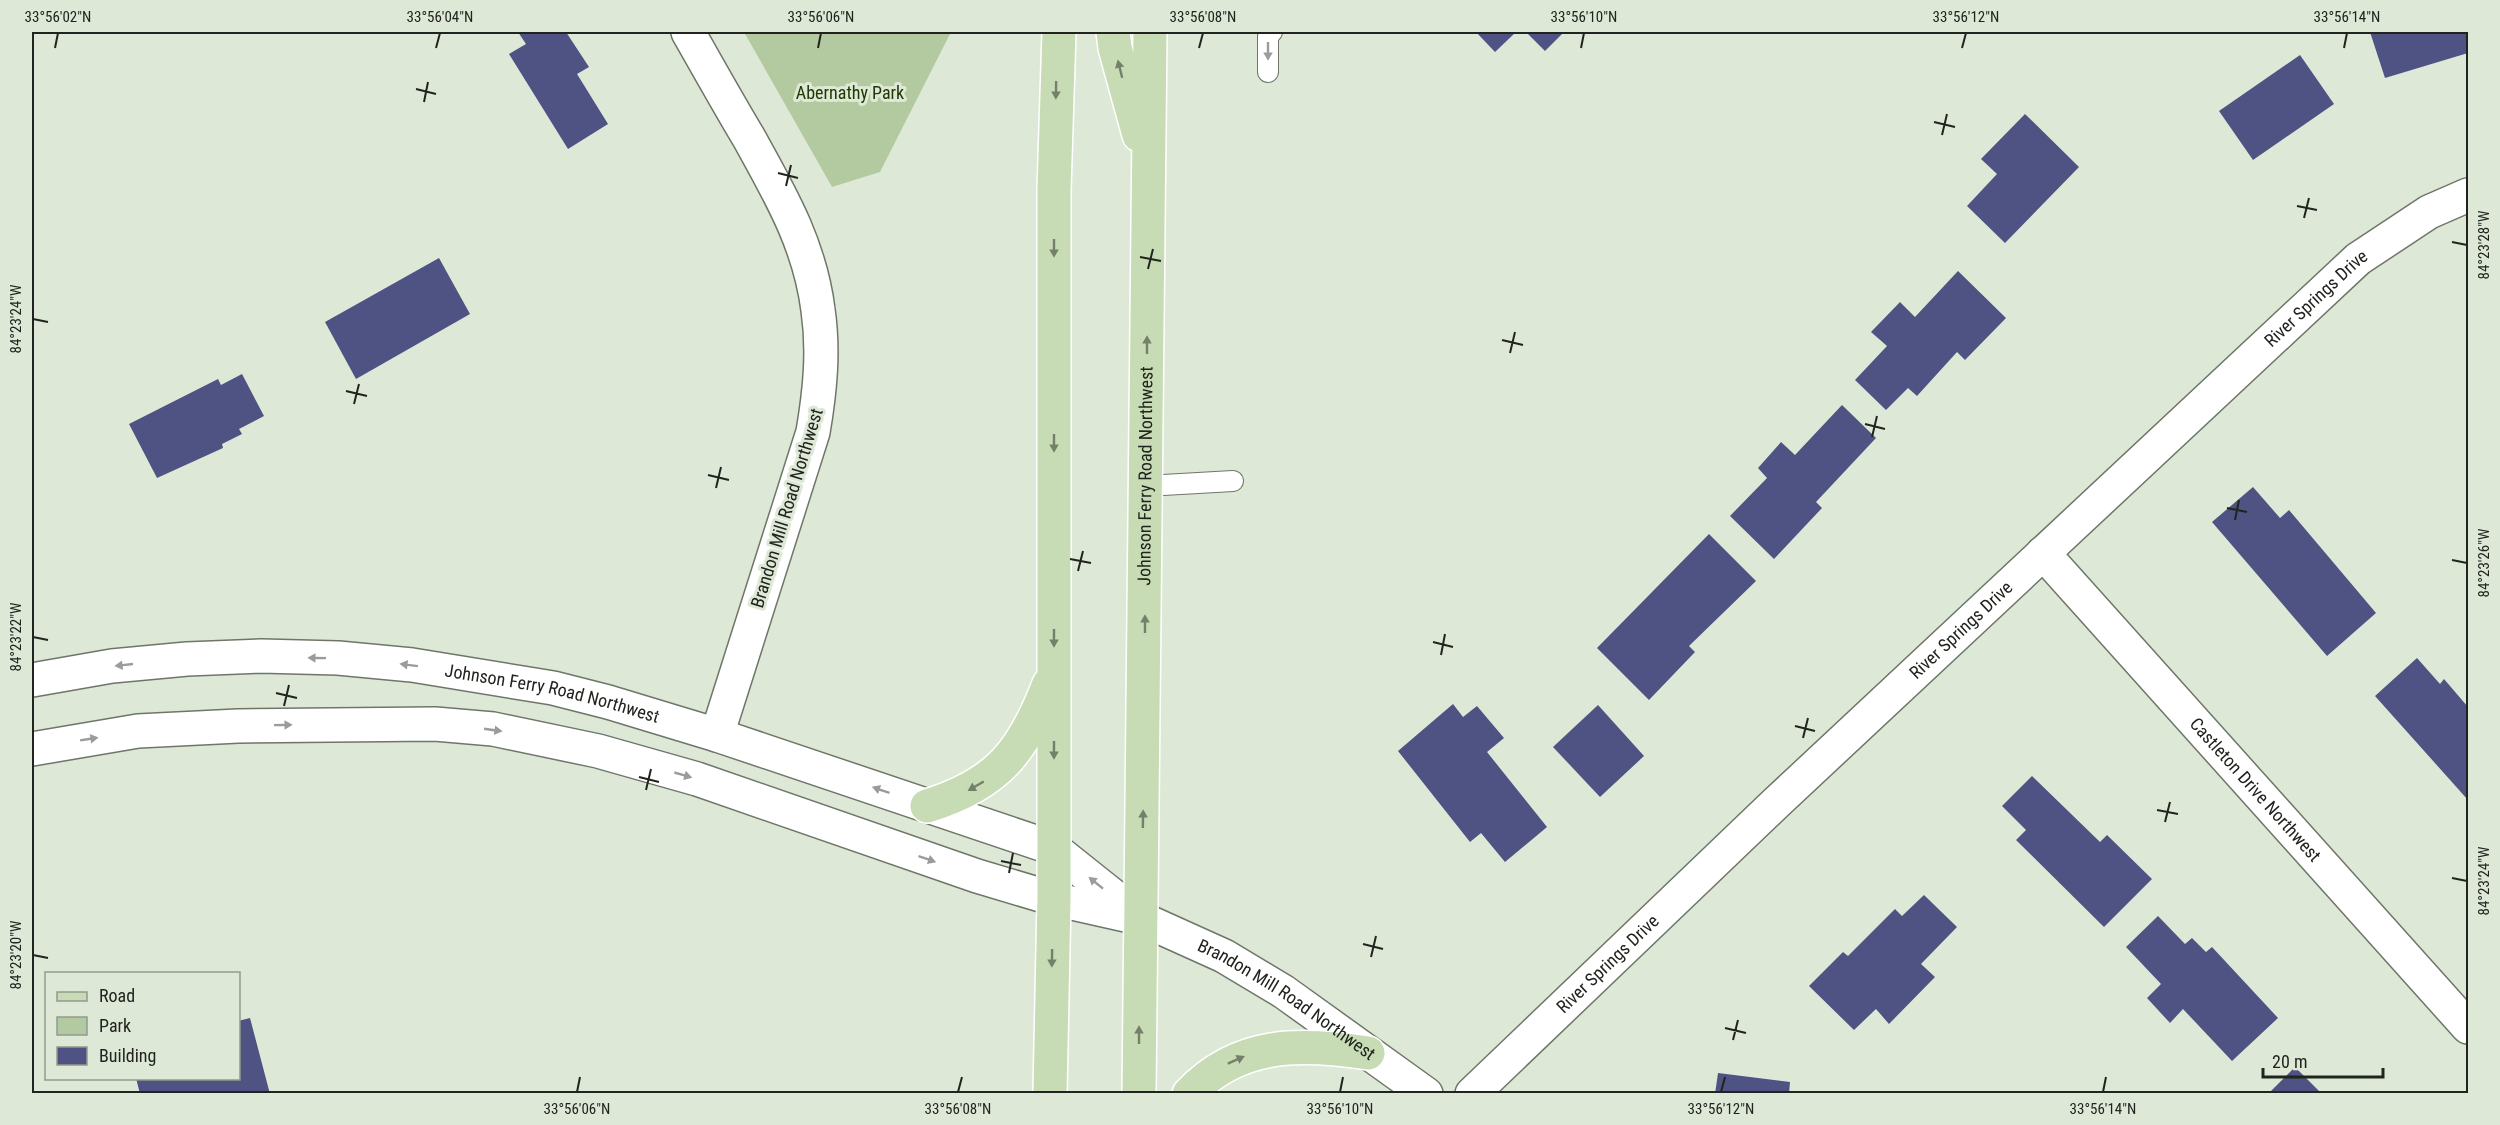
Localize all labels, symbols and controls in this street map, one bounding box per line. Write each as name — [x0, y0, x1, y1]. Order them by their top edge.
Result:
text: 33°56'02"N — [25, 8, 91, 26]
text: 33°56'04"N — [407, 8, 473, 26]
text: 33°56'06"N — [788, 8, 854, 26]
text: 33°56'08"N — [1170, 8, 1236, 26]
text: 33°56'10"N — [1551, 8, 1617, 26]
text: 33°56'12"N — [1933, 8, 1999, 26]
text: 33°56'14"N — [2314, 8, 2380, 26]
one-way arrow — [1263, 41, 1273, 60]
one-way arrow — [1115, 59, 1125, 78]
one-way arrow — [1051, 80, 1061, 99]
park label: Abernathy Park — [796, 82, 904, 103]
text: 84°23'28"W — [2475, 210, 2493, 279]
one-way arrow — [1049, 239, 1059, 258]
street label: River Springs Drive — [2260, 245, 2371, 351]
text: 84°23'24"W — [7, 284, 25, 353]
one-way arrow — [1142, 335, 1152, 354]
street label: Johnson Ferry Road Northwest — [1133, 366, 1157, 586]
street label: Brandon Mill Road Northwest — [746, 406, 827, 610]
one-way arrow — [1049, 434, 1059, 453]
text: 84°23'26"W — [2475, 528, 2493, 597]
street label: River Springs Drive — [1905, 577, 2016, 683]
text: 84°23'22"W — [7, 602, 25, 671]
one-way arrow — [1140, 614, 1150, 633]
one-way arrow — [1049, 629, 1059, 648]
one-way arrow — [307, 653, 326, 662]
one-way arrow — [114, 660, 133, 670]
one-way arrow — [400, 660, 419, 669]
street label: Johnson Ferry Road Northwest — [443, 660, 662, 727]
street label: Castleton Drive Northwest — [2186, 713, 2326, 866]
one-way arrow — [274, 720, 293, 729]
one-way arrow — [484, 725, 503, 734]
one-way arrow — [80, 734, 99, 743]
one-way arrow — [1049, 741, 1059, 760]
one-way arrow — [674, 771, 692, 780]
one-way arrow — [967, 781, 984, 791]
one-way arrow — [872, 785, 890, 795]
one-way arrow — [1138, 809, 1147, 828]
text: 84°23'24"W — [2475, 846, 2493, 915]
one-way arrow — [918, 855, 936, 864]
one-way arrow — [1088, 876, 1104, 889]
street label: River Springs Drive — [1552, 910, 1663, 1017]
text: 84°23'20"W — [7, 920, 25, 989]
street label: Brandon Mill Road Northwest — [1195, 935, 1380, 1064]
one-way arrow — [1048, 948, 1057, 967]
legend — [45, 972, 240, 1080]
text: Road — [99, 985, 135, 1006]
text: Park — [99, 1015, 131, 1036]
one-way arrow — [1134, 1026, 1144, 1045]
scale bar — [2263, 1041, 2383, 1079]
text: Building — [99, 1045, 156, 1066]
text: 20 m — [2272, 1051, 2307, 1072]
one-way arrow — [1228, 1056, 1245, 1065]
text: 33°56'06"N — [544, 1100, 610, 1118]
text: 33°56'08"N — [925, 1100, 991, 1118]
text: 33°56'10"N — [1307, 1100, 1373, 1118]
text: 33°56'12"N — [1688, 1100, 1754, 1118]
text: 33°56'14"N — [2070, 1100, 2136, 1118]

